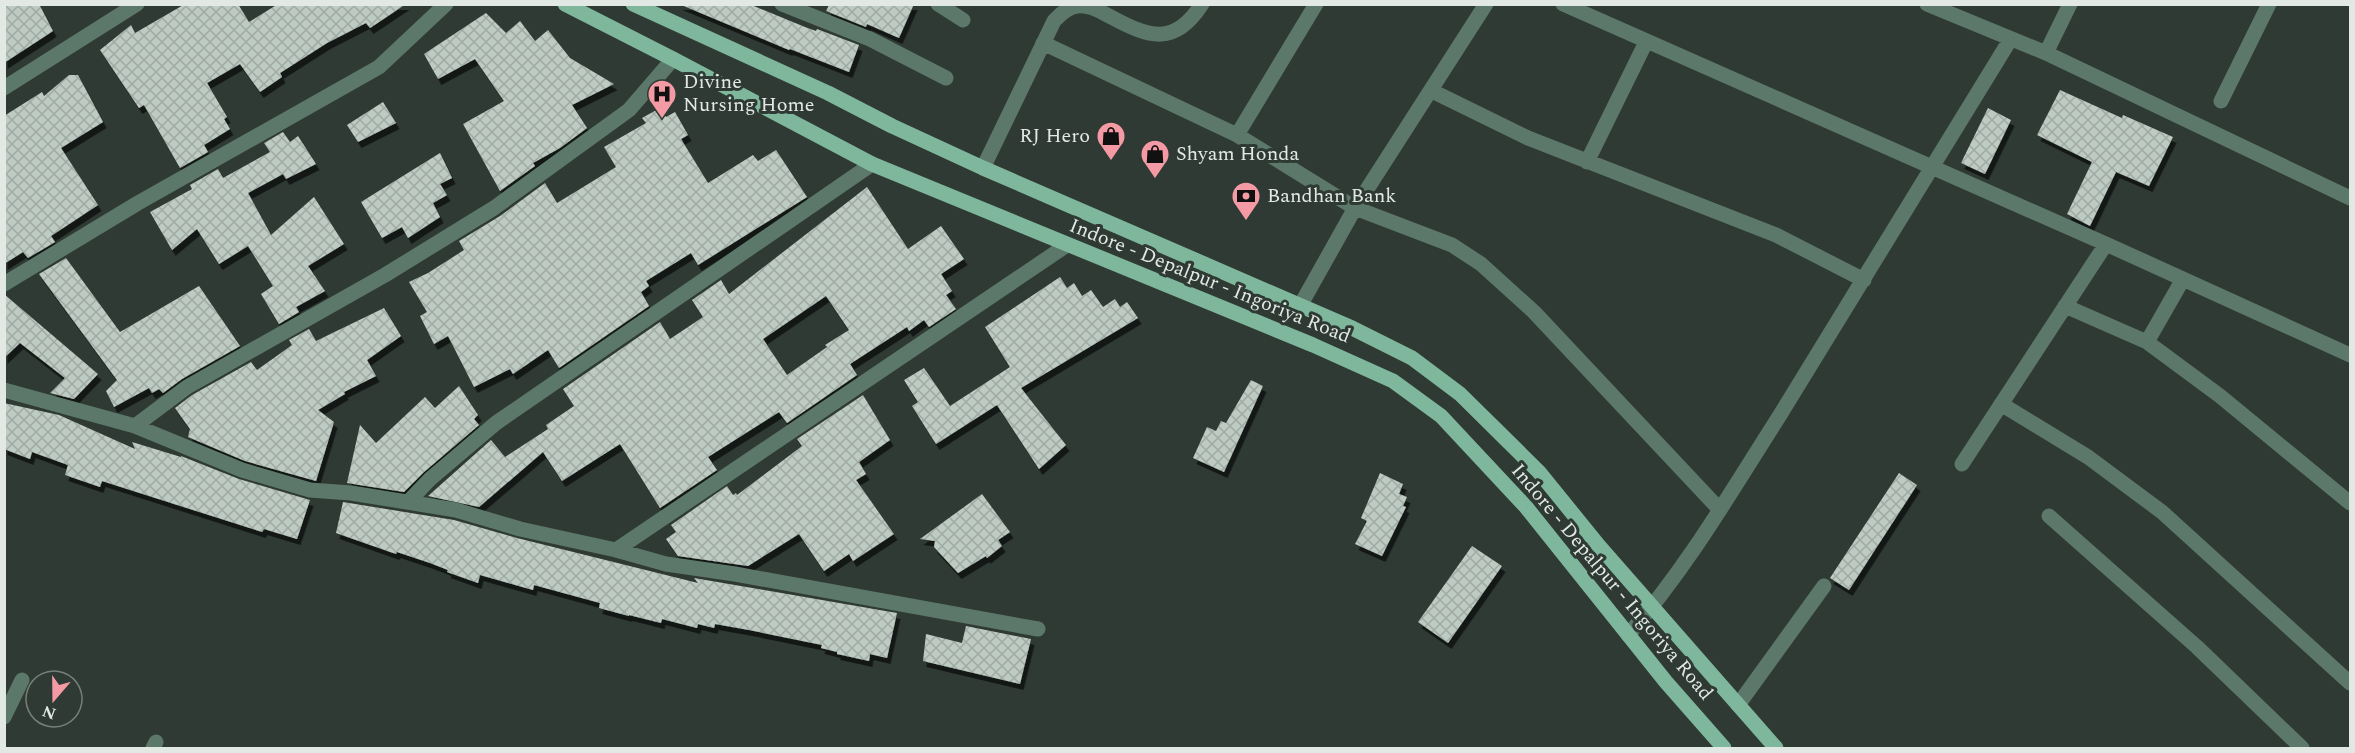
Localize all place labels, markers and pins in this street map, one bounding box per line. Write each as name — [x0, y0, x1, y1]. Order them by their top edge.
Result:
place label: Divine Nursing Home — [683, 67, 814, 120]
hospital icon: Divine Nursing Home — [646, 78, 678, 120]
shop icon: RJ Hero — [1095, 120, 1127, 162]
place label: RJ Hero — [1019, 121, 1090, 151]
shop icon: Shyam Honda — [1139, 138, 1171, 180]
place label: Shyam Honda — [1176, 139, 1299, 169]
bank icon: Bandhan Bank — [1230, 180, 1262, 222]
place label: Bandhan Bank — [1267, 181, 1396, 211]

